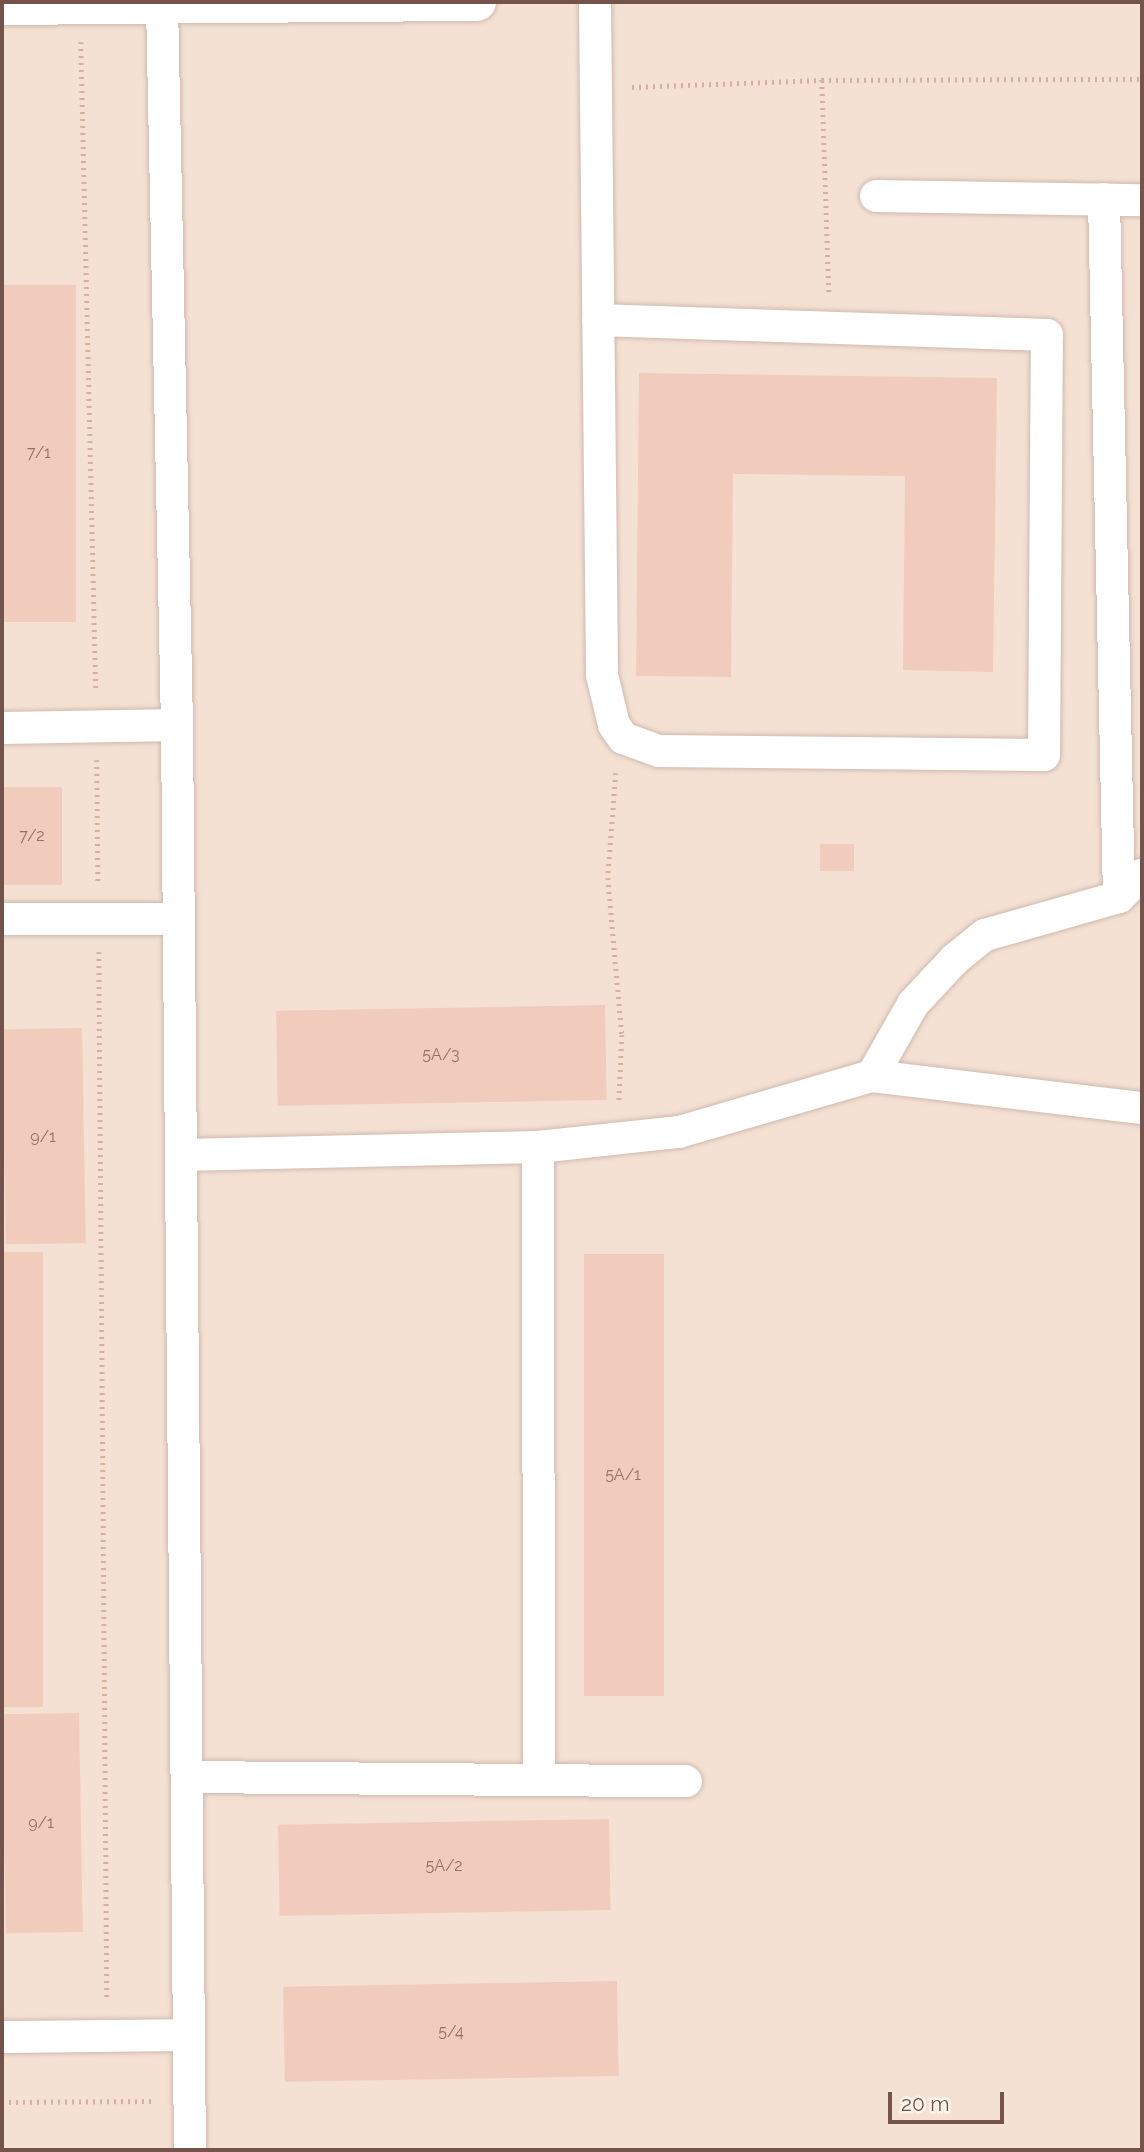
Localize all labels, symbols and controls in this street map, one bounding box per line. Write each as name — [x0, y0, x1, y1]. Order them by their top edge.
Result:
house number: 7/1 — [27, 443, 51, 463]
house number: 7/2 — [19, 826, 45, 846]
house number: 5А/3 — [422, 1045, 460, 1065]
house number: 9/1 — [30, 1127, 56, 1147]
house number: 5А/1 — [605, 1465, 641, 1485]
house number: 9/1 — [28, 1813, 54, 1833]
house number: 5А/2 — [425, 1856, 463, 1876]
house number: 5/4 — [438, 2022, 464, 2042]
scale bar — [892, 2078, 1007, 2122]
text: 20 m — [901, 2091, 949, 2116]

